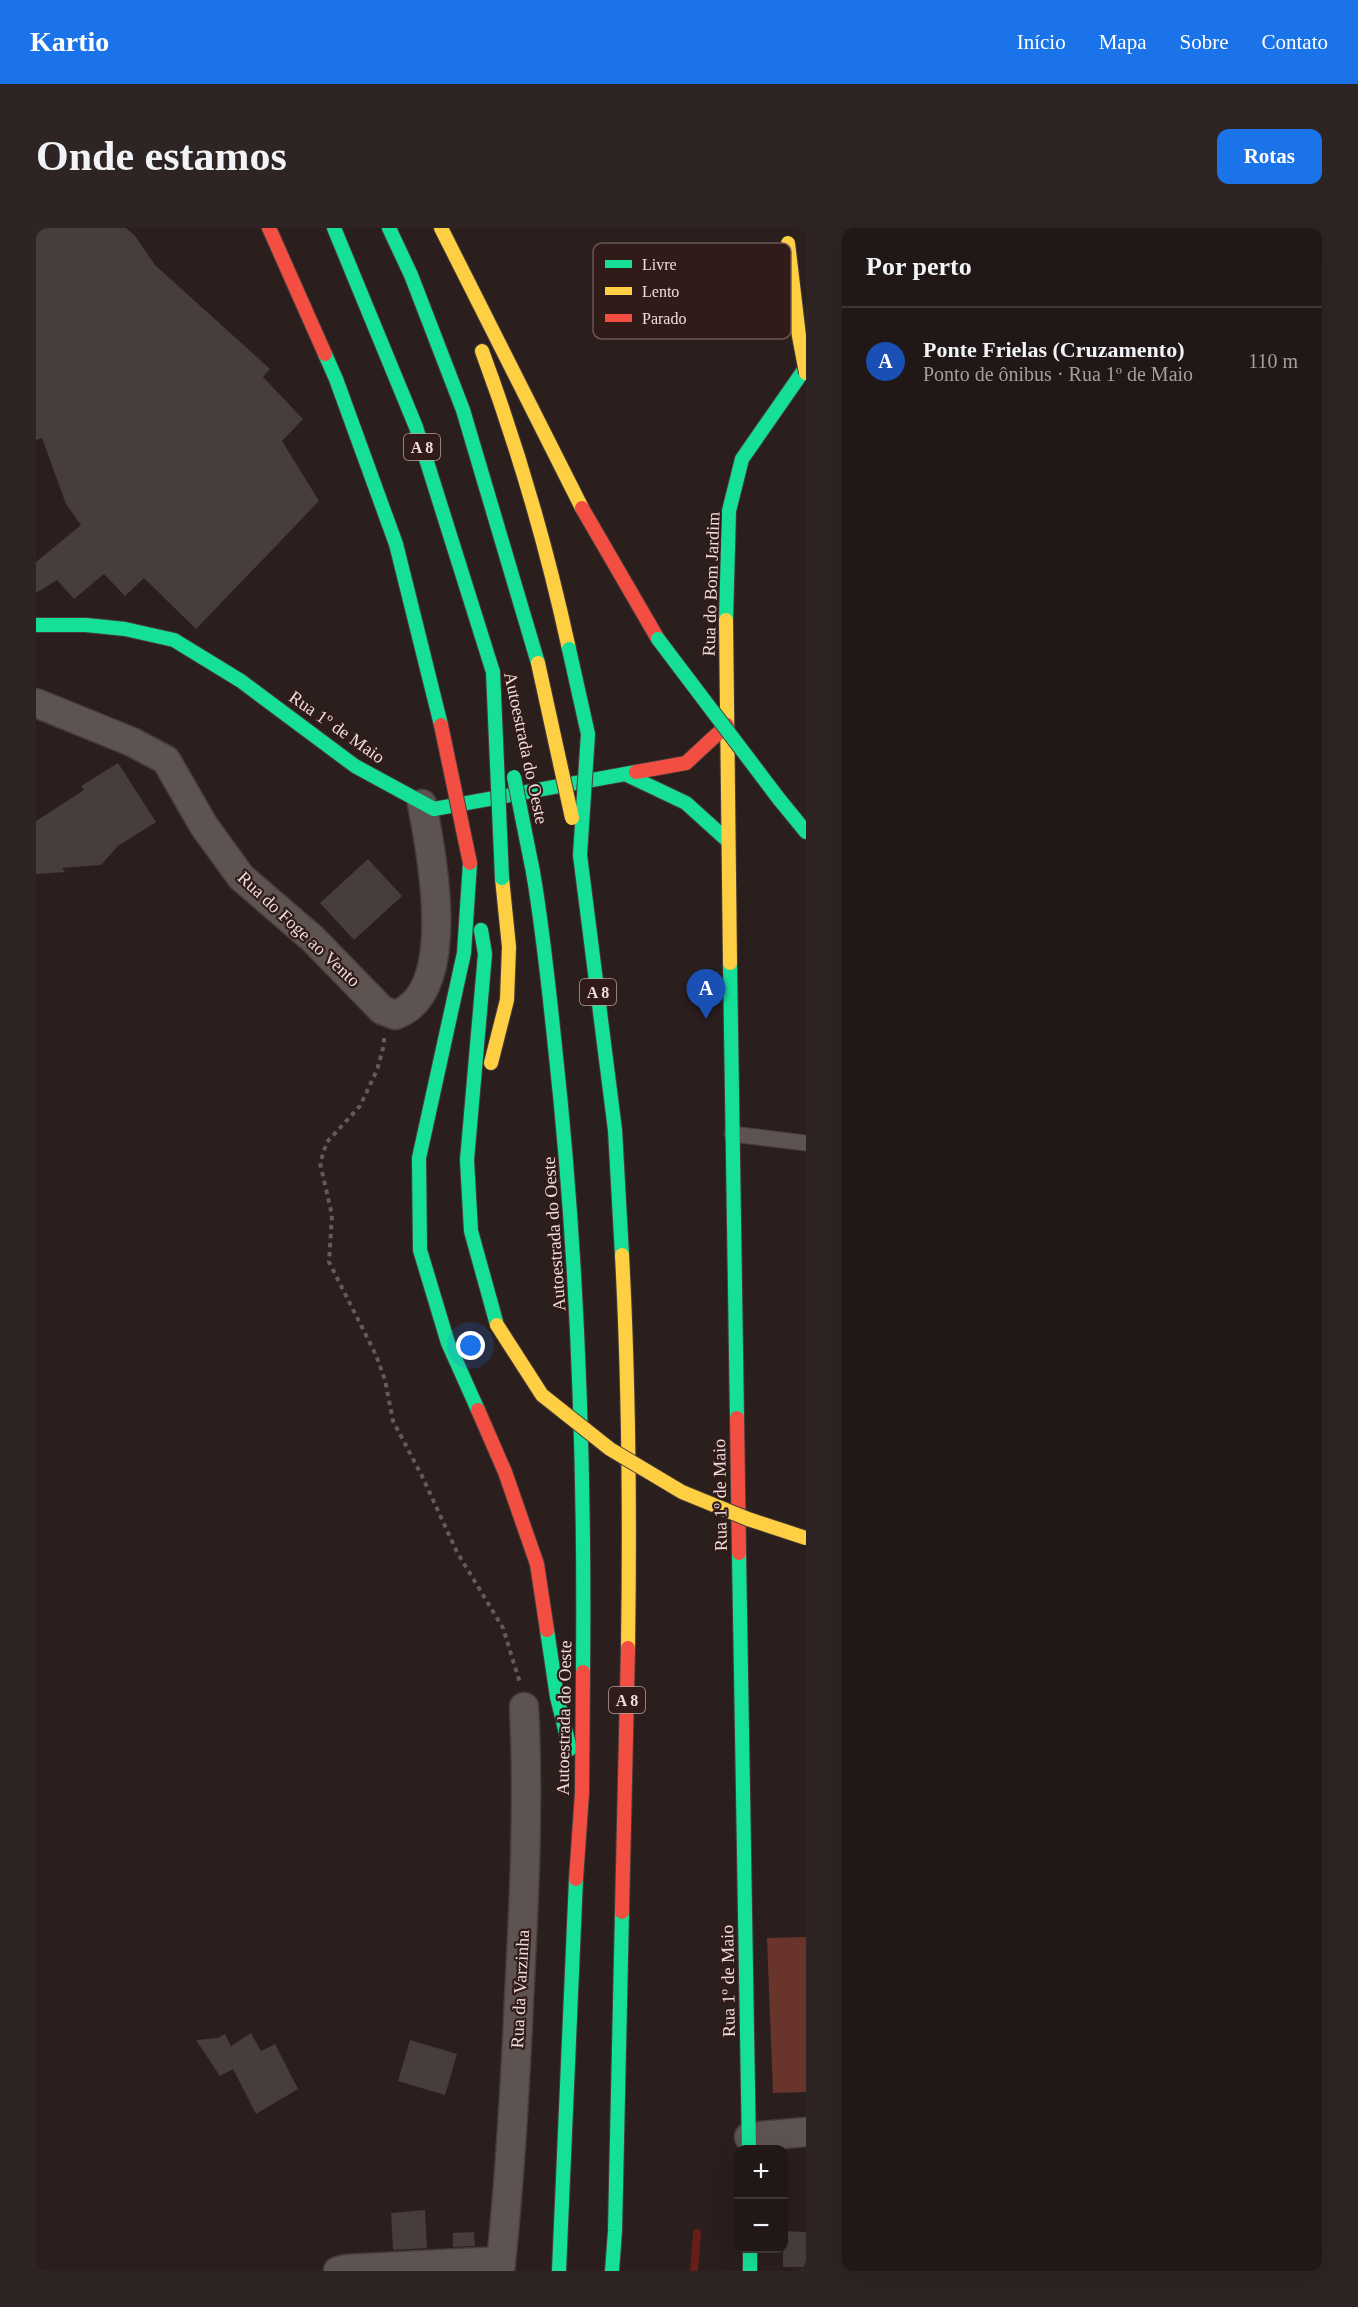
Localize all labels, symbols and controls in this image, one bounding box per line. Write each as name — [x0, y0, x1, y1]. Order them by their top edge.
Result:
text: Kartio — [30, 26, 109, 57]
text: Início — [1017, 30, 1066, 54]
text: Mapa — [1099, 30, 1147, 54]
text: Sobre — [1180, 30, 1229, 54]
text: Contato — [1262, 30, 1328, 54]
button: Rotas — [1217, 129, 1322, 184]
text: Onde estamos — [36, 133, 287, 179]
legend — [593, 243, 791, 339]
text: Por perto — [866, 252, 972, 281]
text: Livre — [642, 256, 677, 273]
text: Lento — [642, 283, 679, 300]
text: Parado — [642, 310, 686, 327]
text: Ponte Frielas (Cruzamento) — [923, 337, 1184, 362]
text: A — [878, 350, 893, 372]
text: 110 m — [1248, 350, 1298, 372]
text: Ponto de ônibus · Rua 1º de Maio — [923, 363, 1193, 385]
road number: A 8 — [404, 434, 440, 460]
street label: Rua do Bom Jardim — [698, 511, 724, 657]
street label: Autoestrada do Oeste — [500, 670, 552, 826]
street label: Rua 1º de Maio — [285, 687, 389, 767]
street label: Rua do Foge ao Vento — [234, 867, 364, 991]
pin: A — [686, 970, 726, 1019]
road number: A 8 — [580, 979, 616, 1005]
street label: Autoestrada do Oeste — [539, 1156, 569, 1312]
your location — [456, 1331, 485, 1360]
street label: Rua 1º de Maio — [709, 1439, 731, 1551]
street label: Autoestrada do Oeste — [553, 1640, 575, 1796]
road number: A 8 — [609, 1687, 645, 1713]
street label: Rua 1º de Maio — [717, 1925, 739, 2037]
street label: Rua da Varzinha — [507, 1929, 533, 2049]
map controls — [734, 2145, 788, 2253]
button: + — [734, 2145, 788, 2199]
button: − — [734, 2199, 788, 2253]

